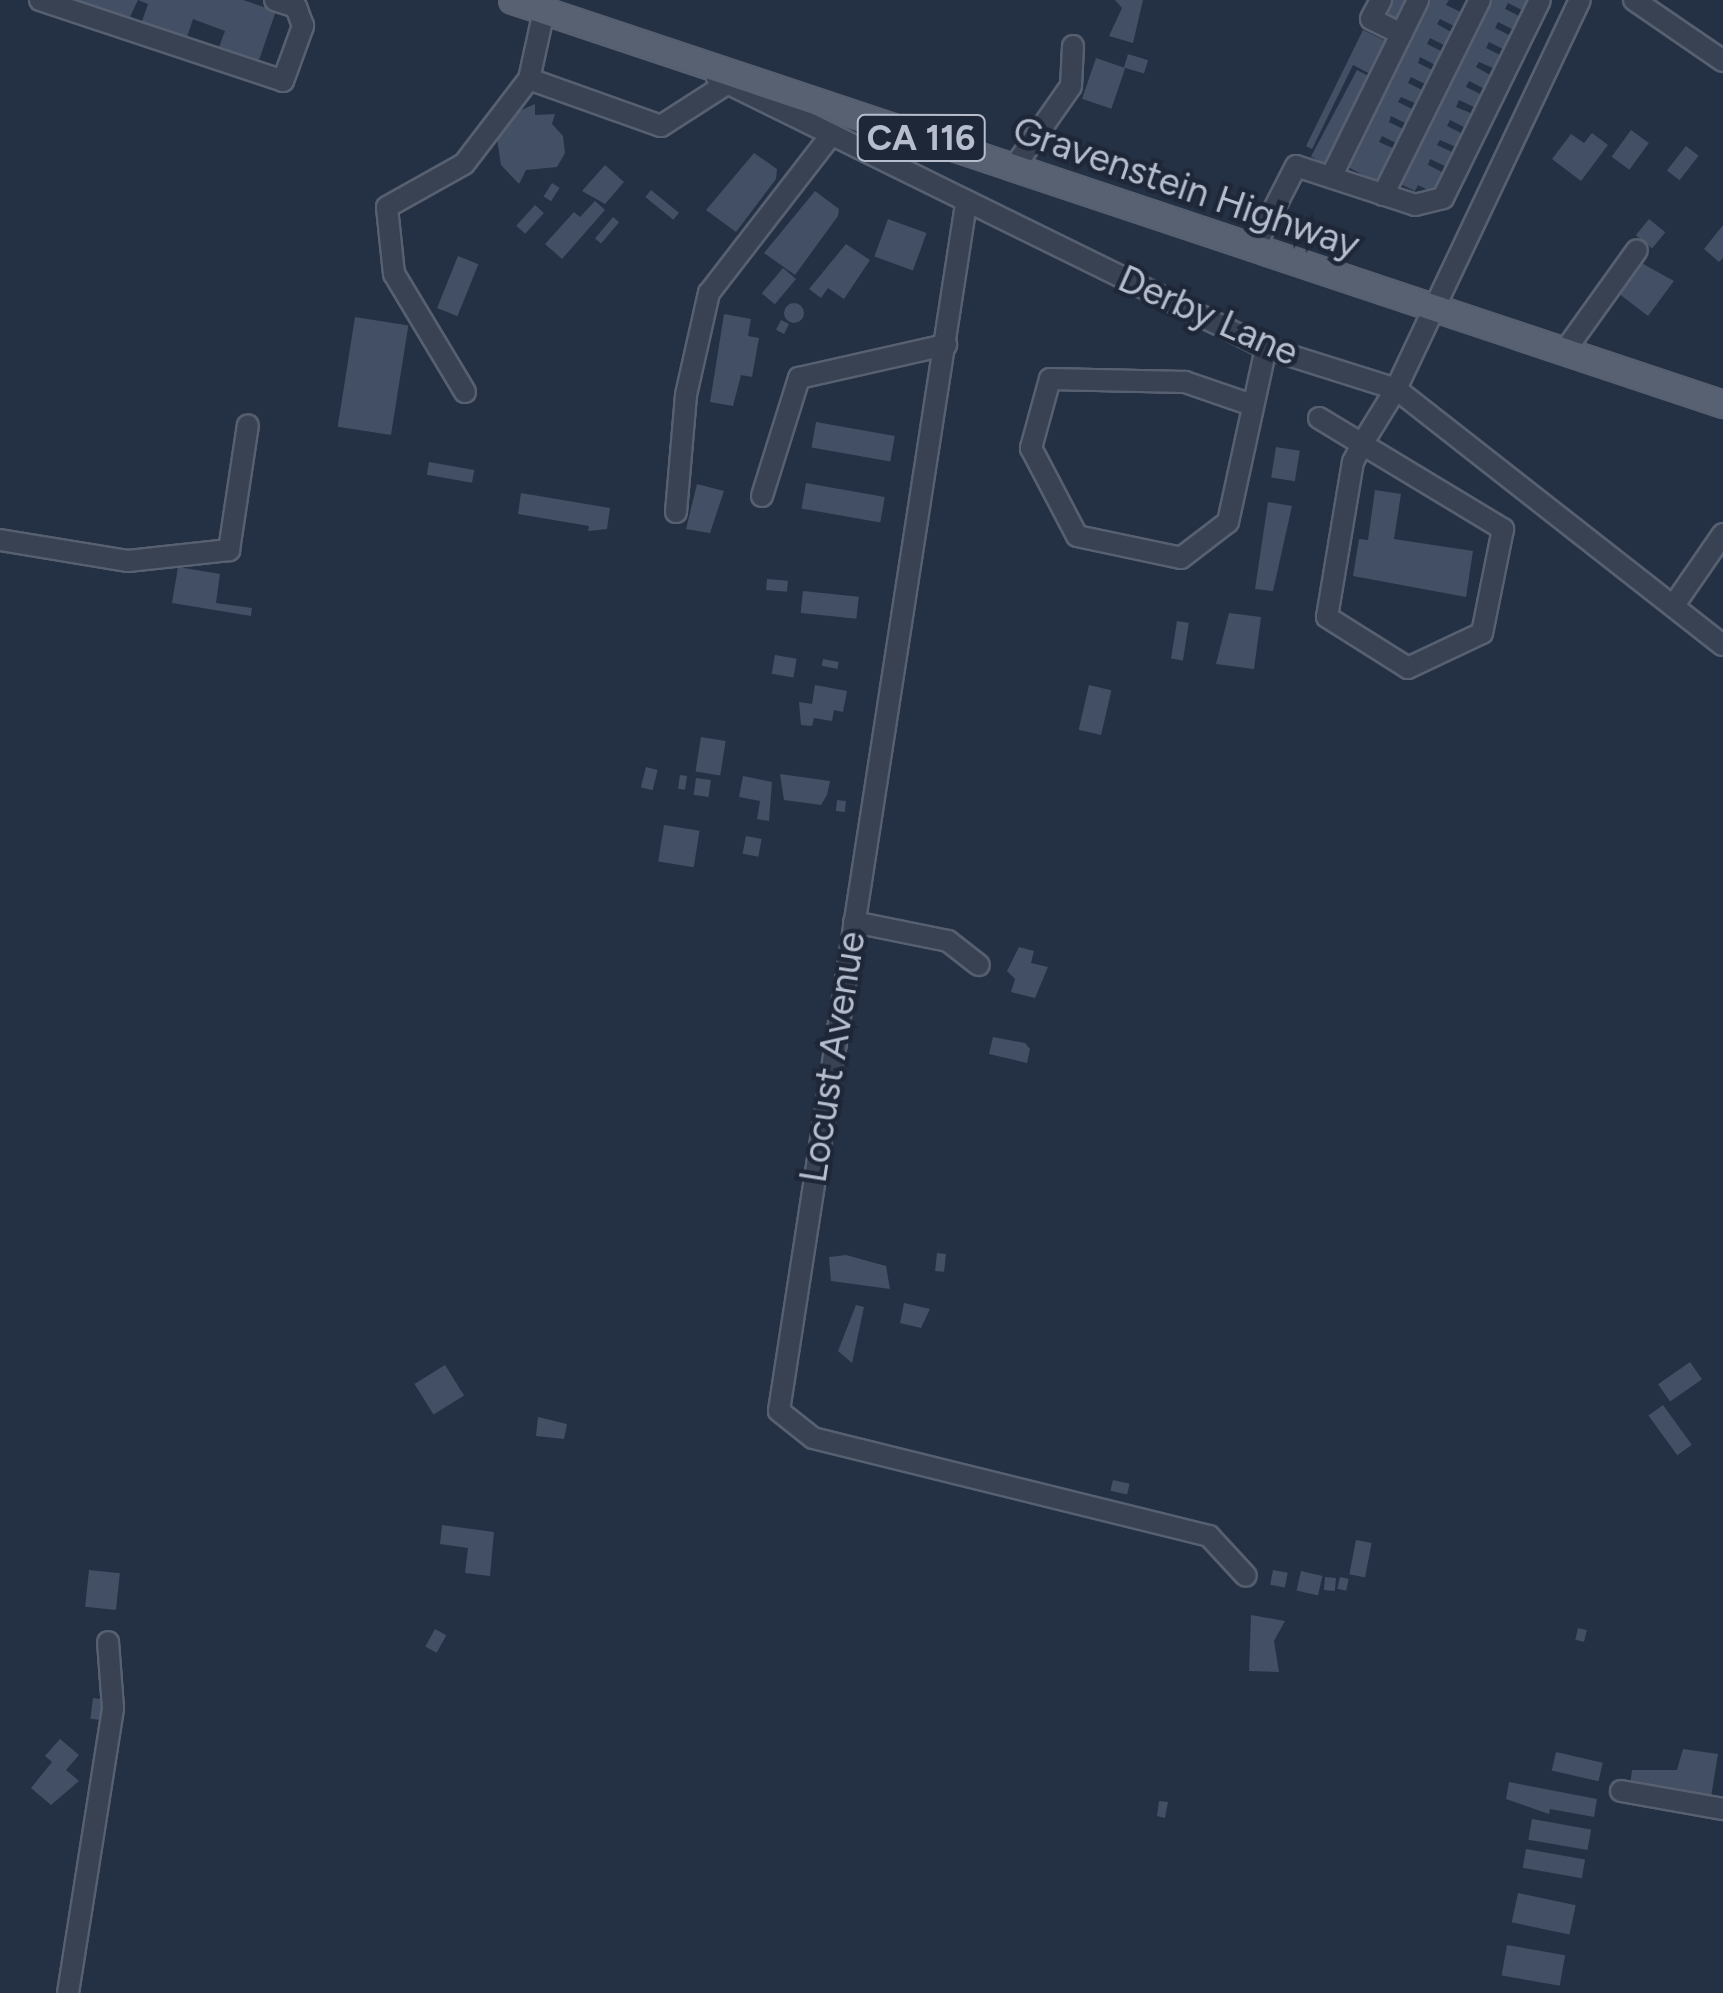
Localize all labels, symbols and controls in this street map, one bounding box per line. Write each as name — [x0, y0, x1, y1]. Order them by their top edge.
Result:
street label: Gravenstein Highway — [1007, 107, 1365, 269]
road number: CA 116 — [856, 108, 986, 168]
street label: Derby Lane — [1111, 256, 1305, 376]
street label: Locust Avenue — [791, 928, 875, 1186]

